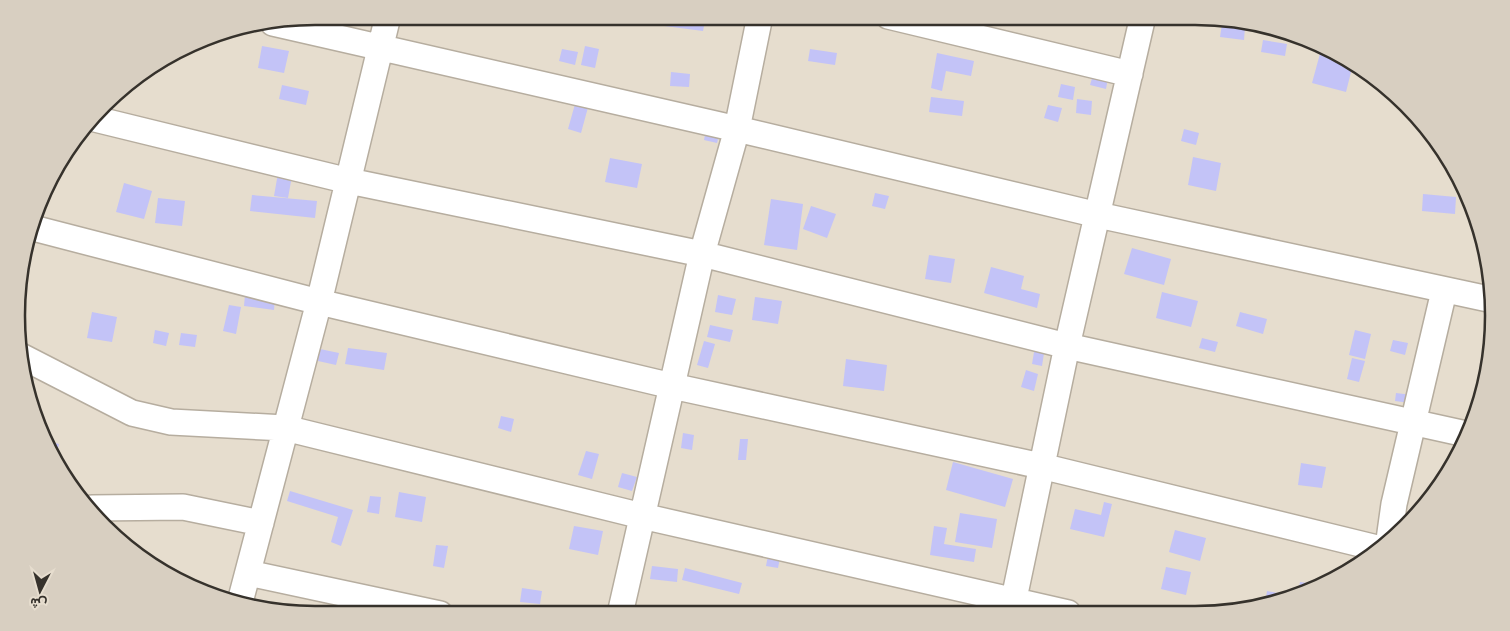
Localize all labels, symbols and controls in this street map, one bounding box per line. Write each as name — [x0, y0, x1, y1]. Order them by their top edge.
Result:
north arrow — [15, 566, 65, 616]
text: ش — [29, 594, 48, 614]

